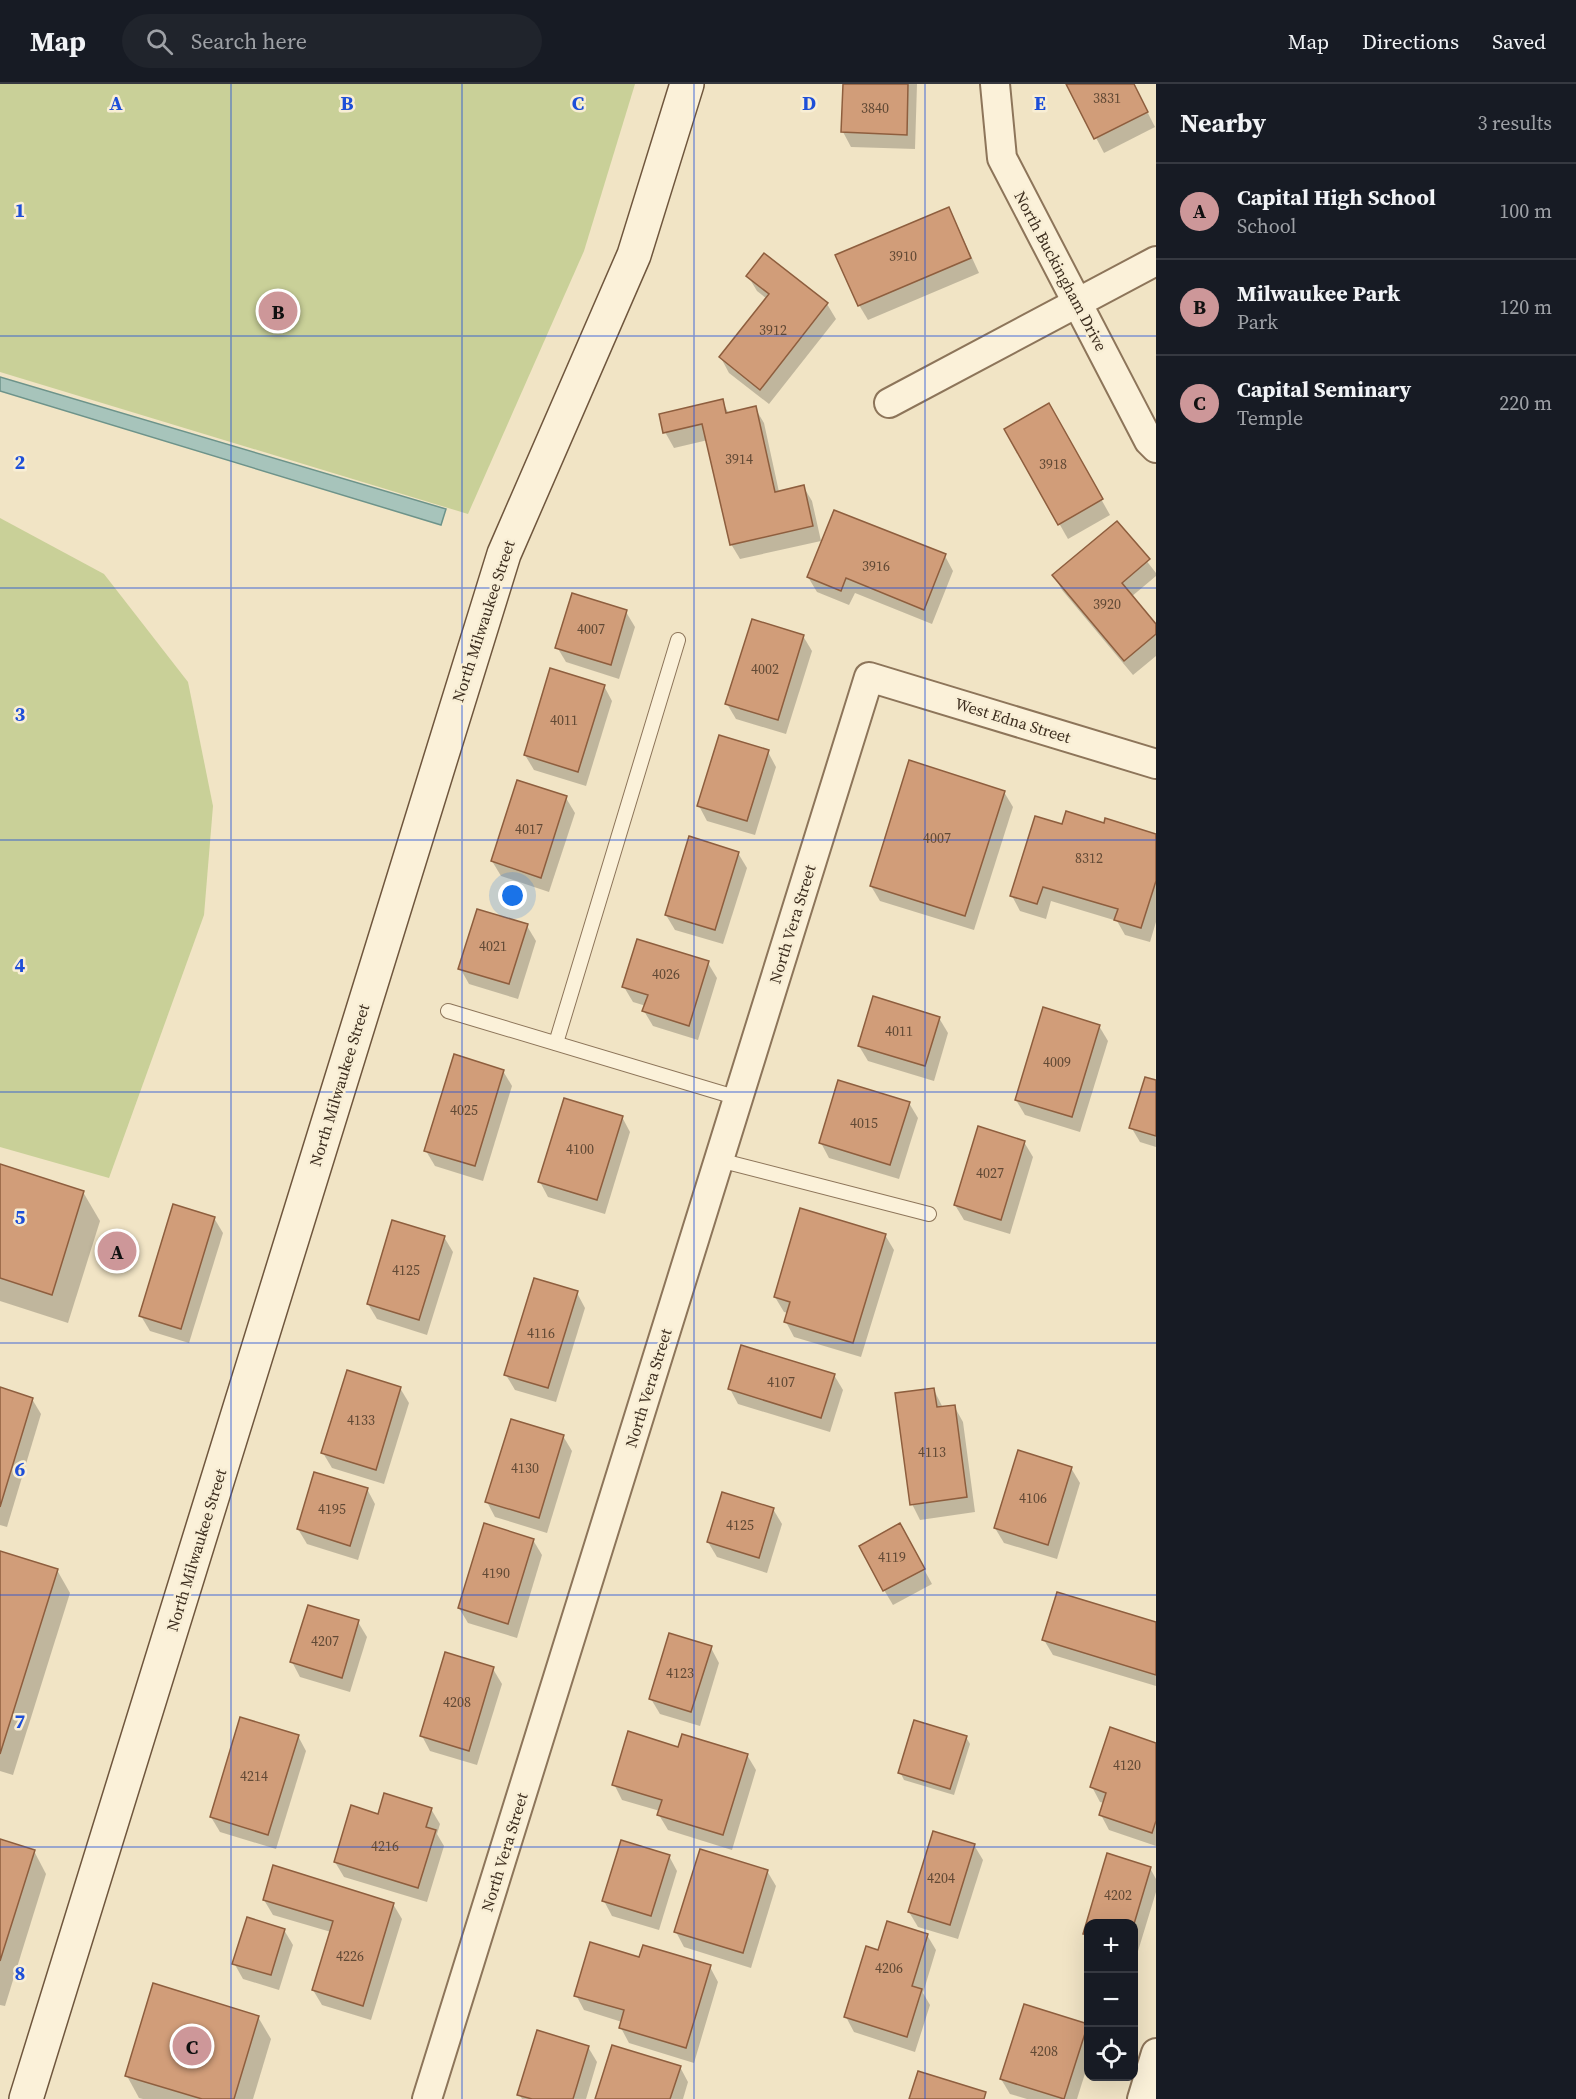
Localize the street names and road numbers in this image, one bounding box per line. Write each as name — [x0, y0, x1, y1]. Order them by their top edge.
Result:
street label: North Buckingham Drive — [1009, 187, 1113, 355]
street label: North Milwaukee Street — [446, 536, 520, 705]
street label: West Edna Street — [952, 692, 1074, 748]
street label: North Vera Street — [763, 861, 821, 986]
street label: North Milwaukee Street — [304, 1000, 374, 1169]
street label: North Vera Street — [619, 1325, 677, 1450]
street label: North Milwaukee Street — [161, 1465, 231, 1634]
street label: North Vera Street — [475, 1789, 533, 1914]

